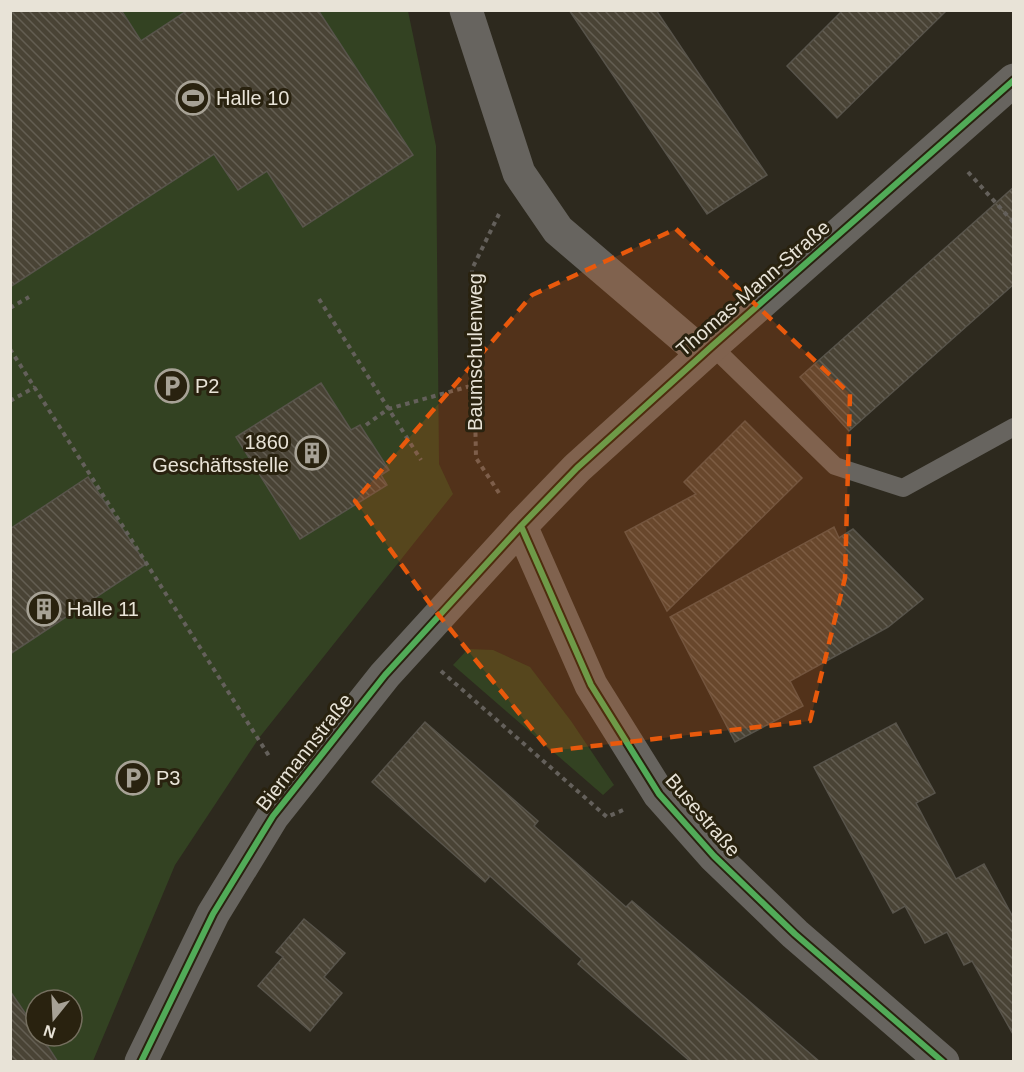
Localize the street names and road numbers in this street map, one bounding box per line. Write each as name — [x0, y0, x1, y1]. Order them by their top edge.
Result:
street label: Thomas-Mann-Straße — [672, 216, 834, 360]
street label: Baumschulenweg — [464, 273, 486, 431]
street label: Biermannstraße — [252, 689, 356, 815]
street label: Busestraße — [661, 769, 745, 861]

